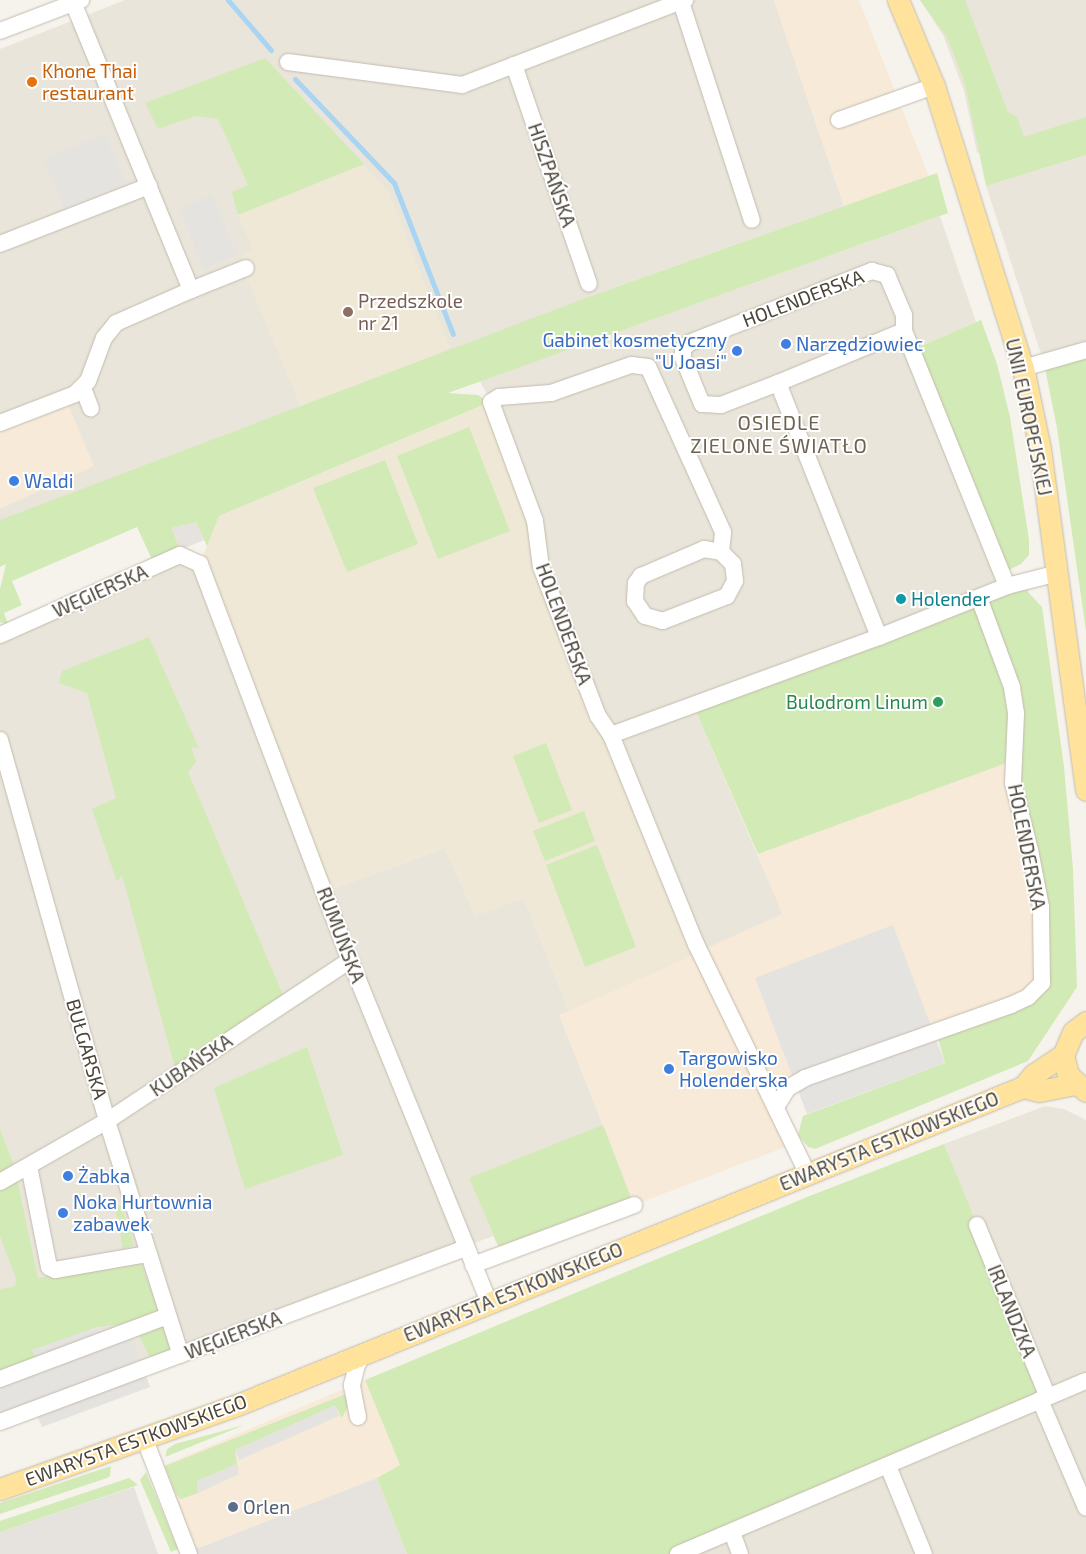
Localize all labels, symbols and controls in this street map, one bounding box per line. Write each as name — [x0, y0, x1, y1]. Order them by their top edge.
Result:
place label: Khone Thai restaurant — [42, 60, 138, 104]
marker: Khone Thai restaurant — [26, 76, 38, 88]
street label: HISZPAŃSKA — [524, 120, 580, 230]
street label: HOLENDERSKA — [739, 264, 867, 332]
place label: Przedszkole nr 21 — [358, 290, 463, 334]
marker: Przedszkole nr 21 — [342, 306, 354, 318]
place label: Gabinet kosmetyczny "U Joasi" — [542, 329, 727, 373]
place label: Narzędziowiec — [796, 333, 923, 355]
street label: UNII EUROPEJSKIEJ — [1001, 336, 1057, 498]
marker: Narzędziowiec — [780, 338, 792, 350]
marker: Gabinet kosmetyczny "U Joasi" — [731, 345, 743, 357]
district label: OSIEDLE ZIELONE ŚWIATŁO — [688, 411, 870, 458]
place label: Waldi — [24, 470, 73, 492]
marker: Waldi — [8, 475, 20, 487]
street label: WĘGIERSKA — [49, 560, 151, 622]
street label: HOLENDERSKA — [531, 560, 597, 688]
place label: Holender — [911, 588, 990, 610]
marker: Holender — [895, 593, 907, 605]
place label: Bulodrom Linum — [786, 691, 928, 713]
marker: Bulodrom Linum — [932, 696, 944, 708]
street label: HOLENDERSKA — [1004, 782, 1050, 912]
street label: RUMUŃSKA — [312, 884, 370, 986]
street label: BUŁGARSKA — [62, 996, 112, 1102]
street label: KUBAŃSKA — [145, 1029, 237, 1101]
place label: Targowisko Holenderska — [679, 1047, 788, 1091]
marker: Targowisko Holenderska — [663, 1063, 675, 1075]
street label: EWARYSTA ESTKOWSKIEGO — [776, 1086, 1002, 1196]
place label: Żabka — [78, 1165, 130, 1187]
marker: Żabka — [62, 1170, 74, 1182]
place label: Noka Hurtownia zabawek — [73, 1191, 212, 1235]
marker: Noka Hurtownia zabawek — [57, 1207, 69, 1219]
street label: EWARYSTA ESTKOWSKIEGO — [400, 1237, 626, 1347]
street label: IRLANDZKA — [983, 1261, 1041, 1361]
street label: WĘGIERSKA — [182, 1306, 284, 1364]
street label: EWARYSTA ESTKOWSKIEGO — [22, 1389, 250, 1491]
place label: Orlen — [243, 1496, 290, 1518]
marker: Orlen — [227, 1501, 239, 1513]

